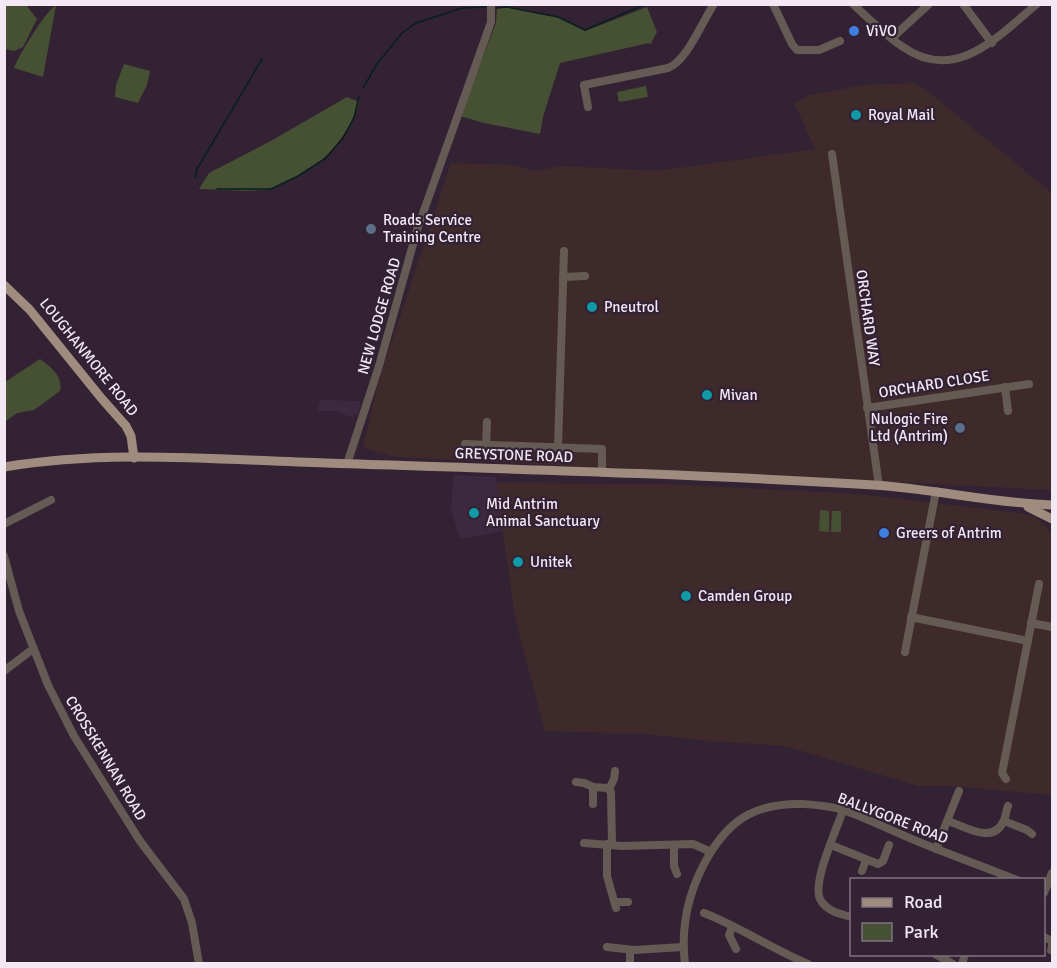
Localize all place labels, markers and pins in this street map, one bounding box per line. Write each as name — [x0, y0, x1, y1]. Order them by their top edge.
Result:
place label: ViVO — [866, 22, 897, 40]
marker: ViVO — [847, 24, 861, 38]
place label: Royal Mail — [868, 106, 935, 124]
marker: Royal Mail — [849, 108, 863, 122]
place label: Roads Service Training Centre — [383, 211, 481, 246]
marker: Roads Service Training Centre — [364, 222, 378, 236]
place label: Pneutrol — [604, 298, 659, 316]
marker: Pneutrol — [585, 300, 599, 314]
place label: Mivan — [719, 386, 758, 404]
marker: Mivan — [700, 388, 714, 402]
place label: Nulogic Fire Ltd (Antrim) — [870, 410, 948, 445]
marker: Nulogic Fire Ltd (Antrim) — [953, 421, 967, 435]
place label: Mid Antrim Animal Sanctuary — [486, 495, 600, 530]
marker: Mid Antrim Animal Sanctuary — [467, 506, 481, 520]
place label: Greers of Antrim — [896, 524, 1002, 542]
marker: Greers of Antrim — [877, 526, 891, 540]
place label: Unitek — [530, 553, 573, 571]
marker: Unitek — [511, 555, 525, 569]
place label: Camden Group — [698, 587, 792, 605]
marker: Camden Group — [679, 589, 693, 603]

